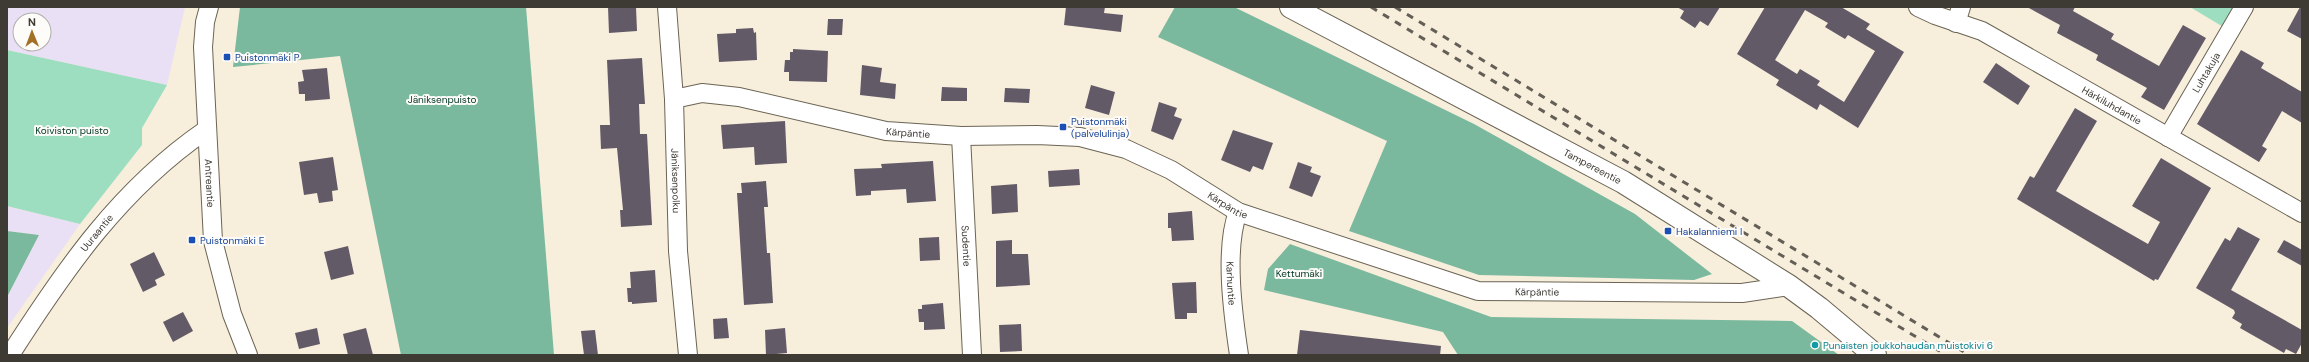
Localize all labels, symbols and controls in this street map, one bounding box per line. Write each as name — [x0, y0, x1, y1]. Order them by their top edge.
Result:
north arrow — [12, 12, 52, 52]
text: N — [28, 15, 36, 29]
street label: Luhtakuja — [2189, 50, 2223, 95]
place label: Puistonmäki P — [235, 51, 300, 64]
marker: Puistonmäki P — [222, 52, 232, 62]
street label: Härkiluhdantie — [2080, 83, 2144, 127]
park label: Jäniksenpuisto — [408, 93, 476, 106]
place label: Puistonmäki (palvelulinja) — [1071, 115, 1130, 140]
marker: Puistonmäki (palvelulinja) — [1058, 122, 1068, 132]
park label: Koiviston puisto — [35, 124, 109, 137]
street label: Kärpäntie — [886, 125, 931, 140]
street label: Tampereentie — [1561, 145, 1624, 187]
street label: Jäniksenpolku — [669, 148, 684, 214]
street label: Antreantie — [202, 159, 218, 208]
street label: Kärpäntie — [1205, 188, 1250, 221]
street label: Uuraantie — [77, 211, 116, 254]
street label: Sudentie — [959, 225, 974, 267]
place label: Hakalanniemi I — [1676, 225, 1742, 238]
marker: Hakalanniemi I — [1663, 226, 1673, 236]
place label: Puistonmäki E — [200, 234, 265, 247]
marker: Puistonmäki E — [187, 235, 197, 245]
street label: Karhuntie — [1224, 261, 1239, 306]
park label: Kettumäki — [1276, 267, 1322, 280]
street label: Kärpäntie — [1515, 285, 1560, 298]
place label: Punaisten joukkohaudan muistokivi 6 — [1823, 339, 1993, 352]
marker: Punaisten joukkohaudan muistokivi 6 — [1810, 340, 1820, 350]

